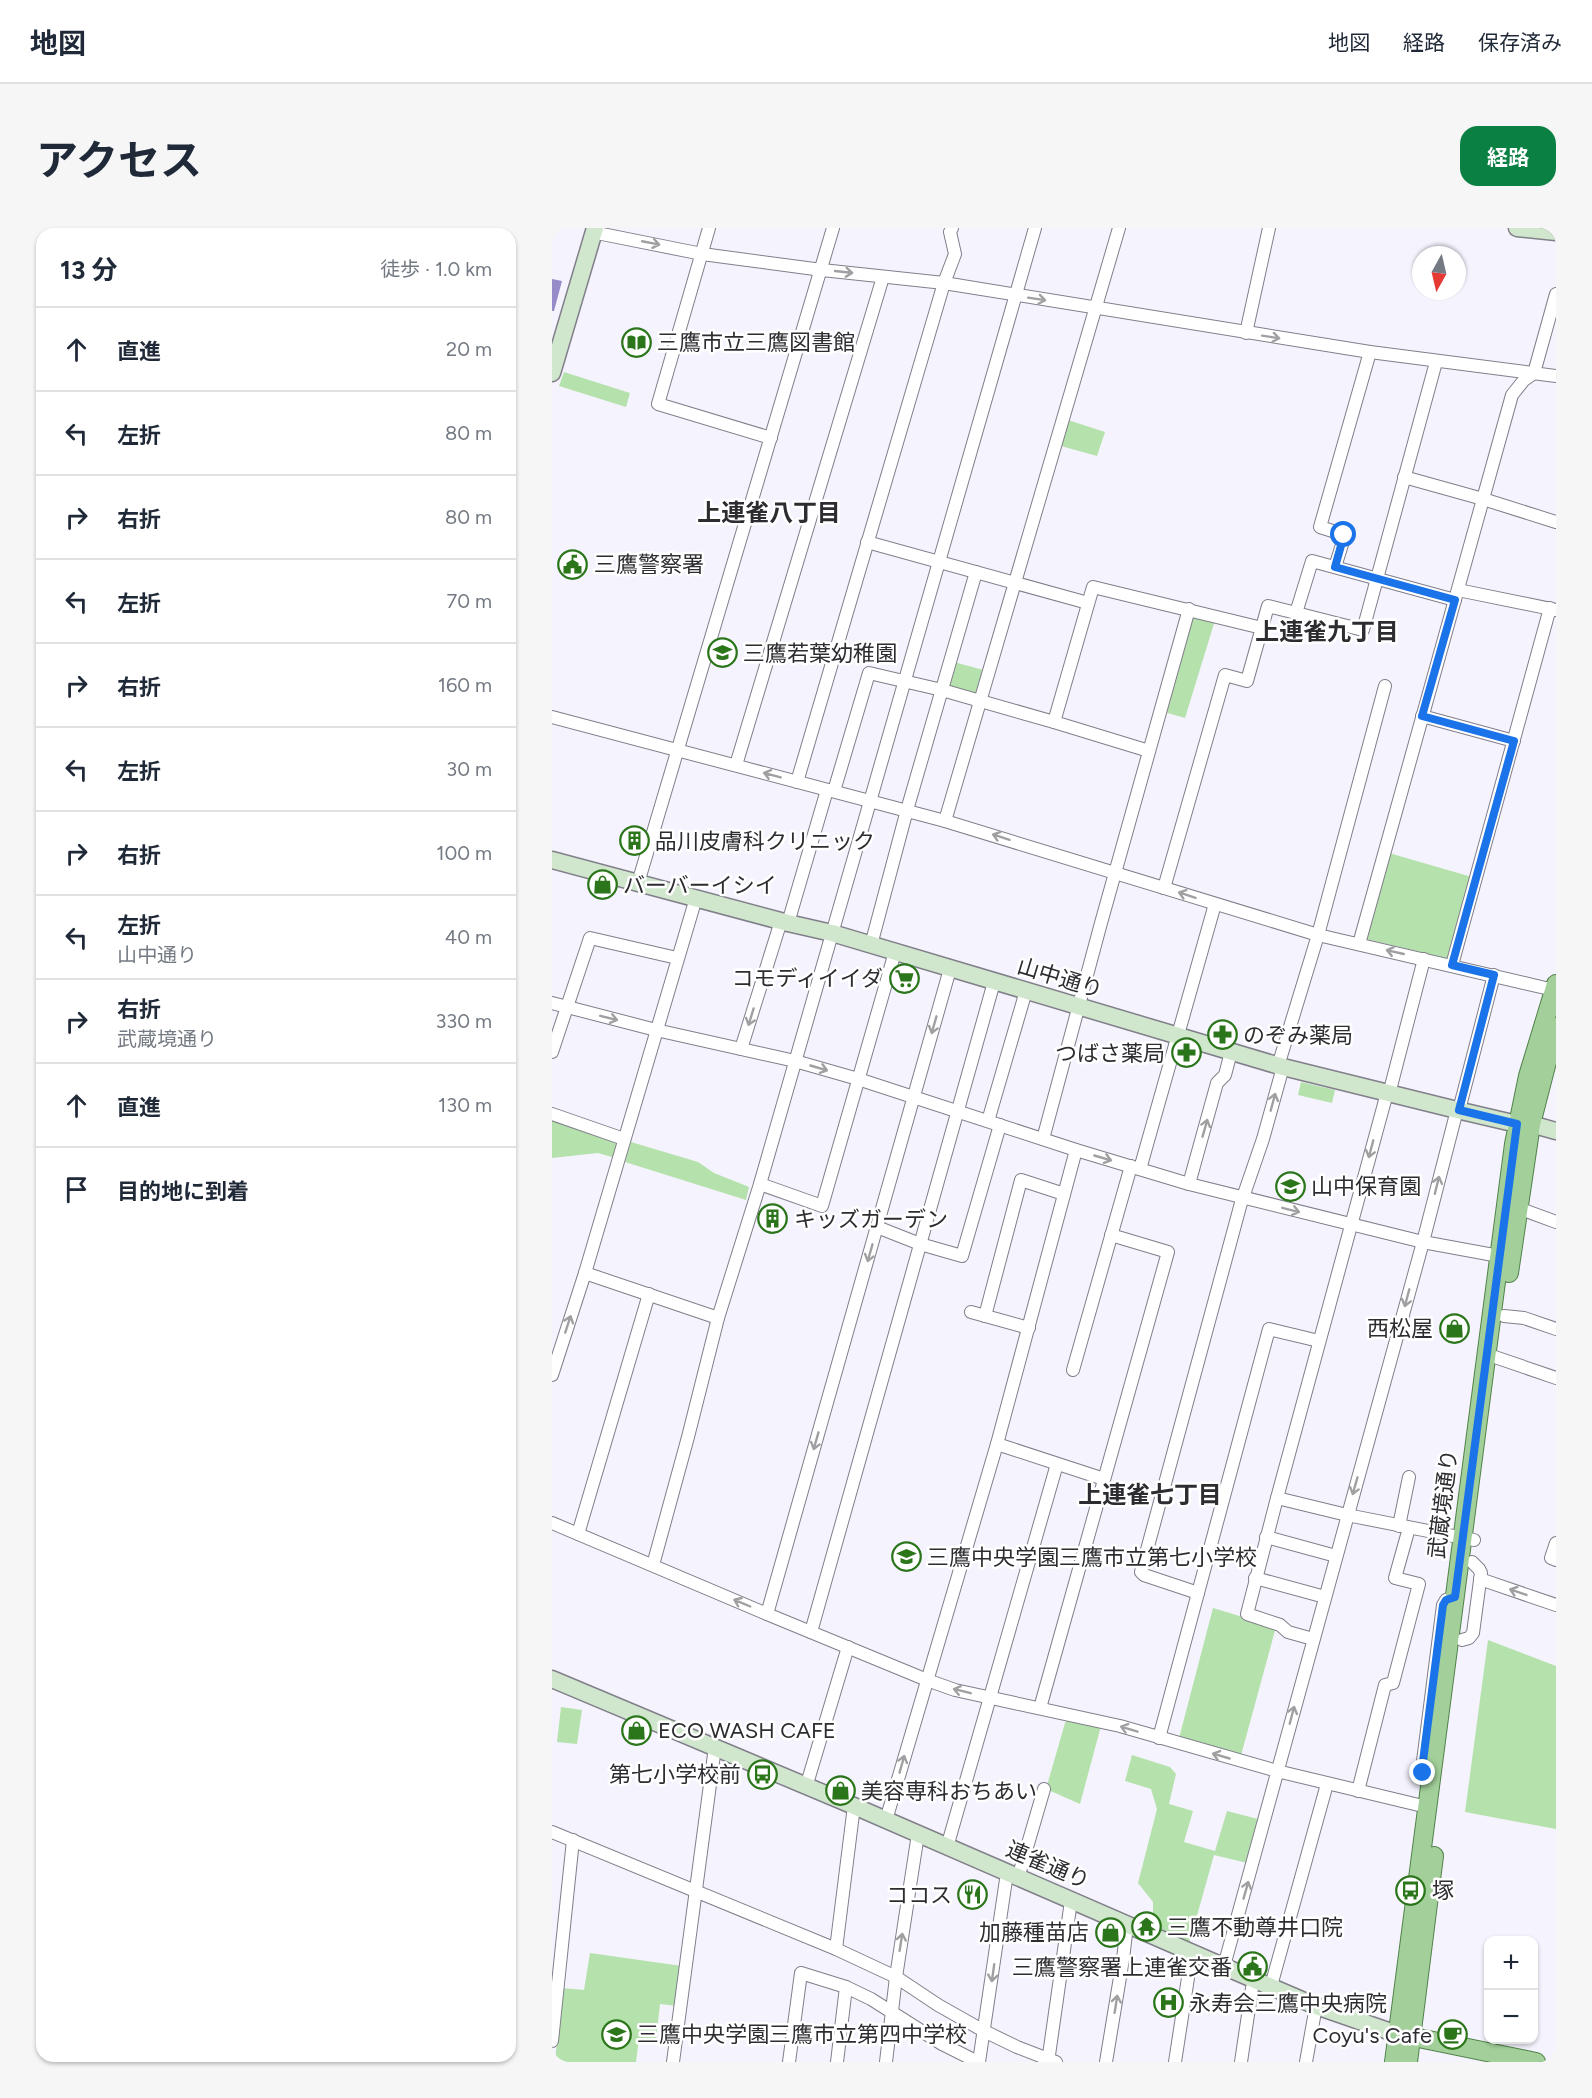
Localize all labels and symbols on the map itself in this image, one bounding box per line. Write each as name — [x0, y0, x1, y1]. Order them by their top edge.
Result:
one-way arrow — [641, 238, 661, 249]
north arrow — [1412, 246, 1466, 300]
one-way arrow — [834, 267, 854, 278]
one-way arrow — [1027, 294, 1046, 305]
library icon: 三鷹市立三鷹図書館 — [620, 326, 652, 358]
place label: 三鷹市立三鷹図書館 — [657, 329, 855, 356]
one-way arrow — [1261, 332, 1280, 343]
district label: 上連雀八丁目 — [697, 498, 841, 527]
route start — [1330, 521, 1356, 547]
public building icon: 三鷹警察署 — [557, 548, 589, 580]
place label: 三鷹警察署 — [594, 551, 704, 578]
district label: 上連雀九丁目 — [1255, 617, 1399, 646]
school or university icon: 三鷹若葉幼稚園 — [706, 637, 738, 669]
place label: 三鷹若葉幼稚園 — [743, 640, 897, 667]
one-way arrow — [763, 769, 782, 780]
building icon: 品川皮膚科クリニック — [618, 825, 650, 857]
place label: 品川皮膚科クリニック — [655, 828, 875, 855]
one-way arrow — [992, 831, 1011, 842]
shop icon: バーバーイシイ — [586, 869, 618, 901]
place label: バーバーイシイ — [623, 872, 777, 899]
one-way arrow — [1178, 889, 1197, 900]
one-way arrow — [1386, 946, 1406, 957]
street label: 山中通り — [1014, 952, 1106, 1004]
supermarket icon: コモディイイダ — [888, 962, 920, 994]
place label: コモディイイダ — [731, 965, 883, 992]
one-way arrow — [745, 1007, 756, 1026]
one-way arrow — [599, 1012, 618, 1024]
one-way arrow — [928, 1015, 939, 1034]
pharmacy icon: のぞみ薬局 — [1206, 1019, 1238, 1051]
place label: のぞみ薬局 — [1243, 1022, 1353, 1049]
pharmacy icon: つばさ薬局 — [1170, 1037, 1202, 1069]
place label: つばさ薬局 — [1055, 1040, 1165, 1067]
one-way arrow — [809, 1063, 828, 1074]
one-way arrow — [1268, 1093, 1280, 1112]
one-way arrow — [1200, 1118, 1211, 1137]
one-way arrow — [1365, 1139, 1376, 1158]
one-way arrow — [1094, 1153, 1113, 1164]
school or university icon: 山中保育園 — [1274, 1170, 1306, 1202]
place label: 山中保育園 — [1311, 1173, 1421, 1200]
one-way arrow — [1432, 1176, 1444, 1195]
building icon: キッズガーデン — [757, 1203, 789, 1235]
one-way arrow — [1282, 1204, 1301, 1216]
place label: キッズガーデン — [794, 1206, 948, 1233]
one-way arrow — [864, 1243, 875, 1262]
one-way arrow — [1401, 1288, 1412, 1307]
shop icon: 西松屋 — [1438, 1312, 1470, 1344]
one-way arrow — [563, 1315, 574, 1334]
place label: 西松屋 — [1367, 1315, 1433, 1342]
one-way arrow — [810, 1431, 821, 1450]
street label: 武蔵境通り — [1423, 1448, 1463, 1560]
one-way arrow — [1349, 1476, 1360, 1495]
district label: 上連雀七丁目 — [1078, 1480, 1222, 1509]
school or university icon: 三鷹中央学園三鷹市立第七小学校 — [890, 1541, 922, 1573]
place label: 三鷹中央学園三鷹市立第七小学校 — [927, 1544, 1257, 1571]
one-way arrow — [1509, 1585, 1528, 1596]
one-way arrow — [734, 1597, 752, 1609]
one-way arrow — [953, 1685, 972, 1697]
one-way arrow — [1287, 1706, 1299, 1725]
shop icon: ECO WASH CAFE — [621, 1714, 653, 1746]
place label: ECO WASH CAFE — [658, 1717, 836, 1744]
one-way arrow — [1120, 1723, 1139, 1734]
one-way arrow — [1212, 1749, 1231, 1761]
one-way arrow — [897, 1755, 908, 1774]
bus stop icon: 第七小学校前 — [746, 1758, 778, 1790]
route end — [1409, 1759, 1435, 1785]
place label: 第七小学校前 — [609, 1761, 741, 1788]
shop icon: 美容専科おちあい — [824, 1775, 856, 1807]
place label: 美容専科おちあい — [861, 1778, 1037, 1805]
street label: 連雀通り — [1002, 1835, 1094, 1895]
bus stop icon: 塚 — [1395, 1874, 1427, 1906]
place label: 塚 — [1432, 1877, 1454, 1904]
restaurant icon: ココス — [957, 1879, 989, 1911]
one-way arrow — [1241, 1880, 1252, 1899]
place label: ココス — [886, 1882, 952, 1909]
temple icon: 三鷹不動尊井口院 — [1130, 1911, 1162, 1943]
place label: 三鷹不動尊井口院 — [1167, 1914, 1343, 1941]
shop icon: 加藤種苗店 — [1094, 1916, 1126, 1948]
place label: 加藤種苗店 — [979, 1919, 1089, 1946]
one-way arrow — [896, 1932, 907, 1952]
public building icon: 三鷹警察署上連雀交番 — [1237, 1951, 1269, 1983]
place label: 三鷹警察署上連雀交番 — [1012, 1954, 1232, 1981]
one-way arrow — [987, 1962, 998, 1982]
hospital icon: 永寿会三鷹中央病院 — [1152, 1987, 1184, 2019]
place label: 永寿会三鷹中央病院 — [1189, 1990, 1387, 2017]
one-way arrow — [1111, 1995, 1122, 2015]
school or university icon: 三鷹中央学園三鷹市立第四中学校 — [600, 2018, 632, 2050]
cafe icon: Coyu's Cafe — [1437, 2019, 1469, 2051]
place label: 三鷹中央学園三鷹市立第四中学校 — [637, 2021, 967, 2048]
place label: Coyu's Cafe — [1313, 2022, 1432, 2049]

